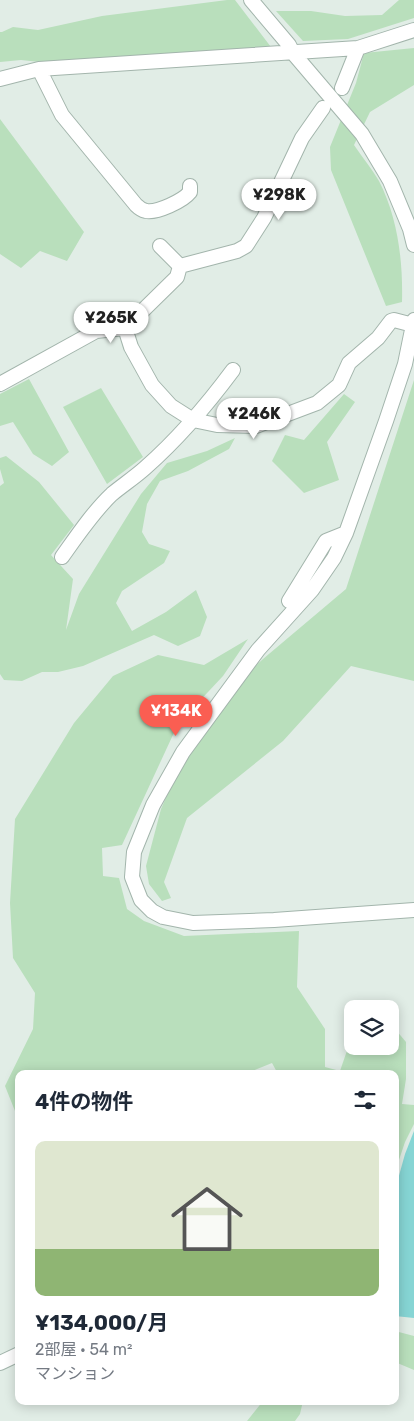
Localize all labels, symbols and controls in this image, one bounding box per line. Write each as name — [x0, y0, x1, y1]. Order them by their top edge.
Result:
pin: ¥298K — [244, 178, 314, 221]
text: ¥298K — [252, 185, 306, 204]
pin: ¥265K — [76, 302, 146, 344]
text: ¥265K — [85, 308, 137, 327]
pin: ¥246K — [219, 398, 289, 440]
text: ¥246K — [227, 404, 281, 423]
pin: ¥134K — [141, 694, 211, 737]
text: ¥134K — [150, 701, 202, 720]
map controls — [344, 1000, 399, 1055]
button: layers — [344, 1000, 399, 1055]
icon: filters — [351, 1086, 379, 1114]
text: 4件の物件 — [35, 1089, 133, 1114]
icon: home — [162, 1174, 252, 1264]
text: ¥134,000/月 — [35, 1310, 168, 1335]
text: 2部屋 · 54 m² — [35, 1340, 133, 1359]
text: マンション — [35, 1364, 115, 1383]

